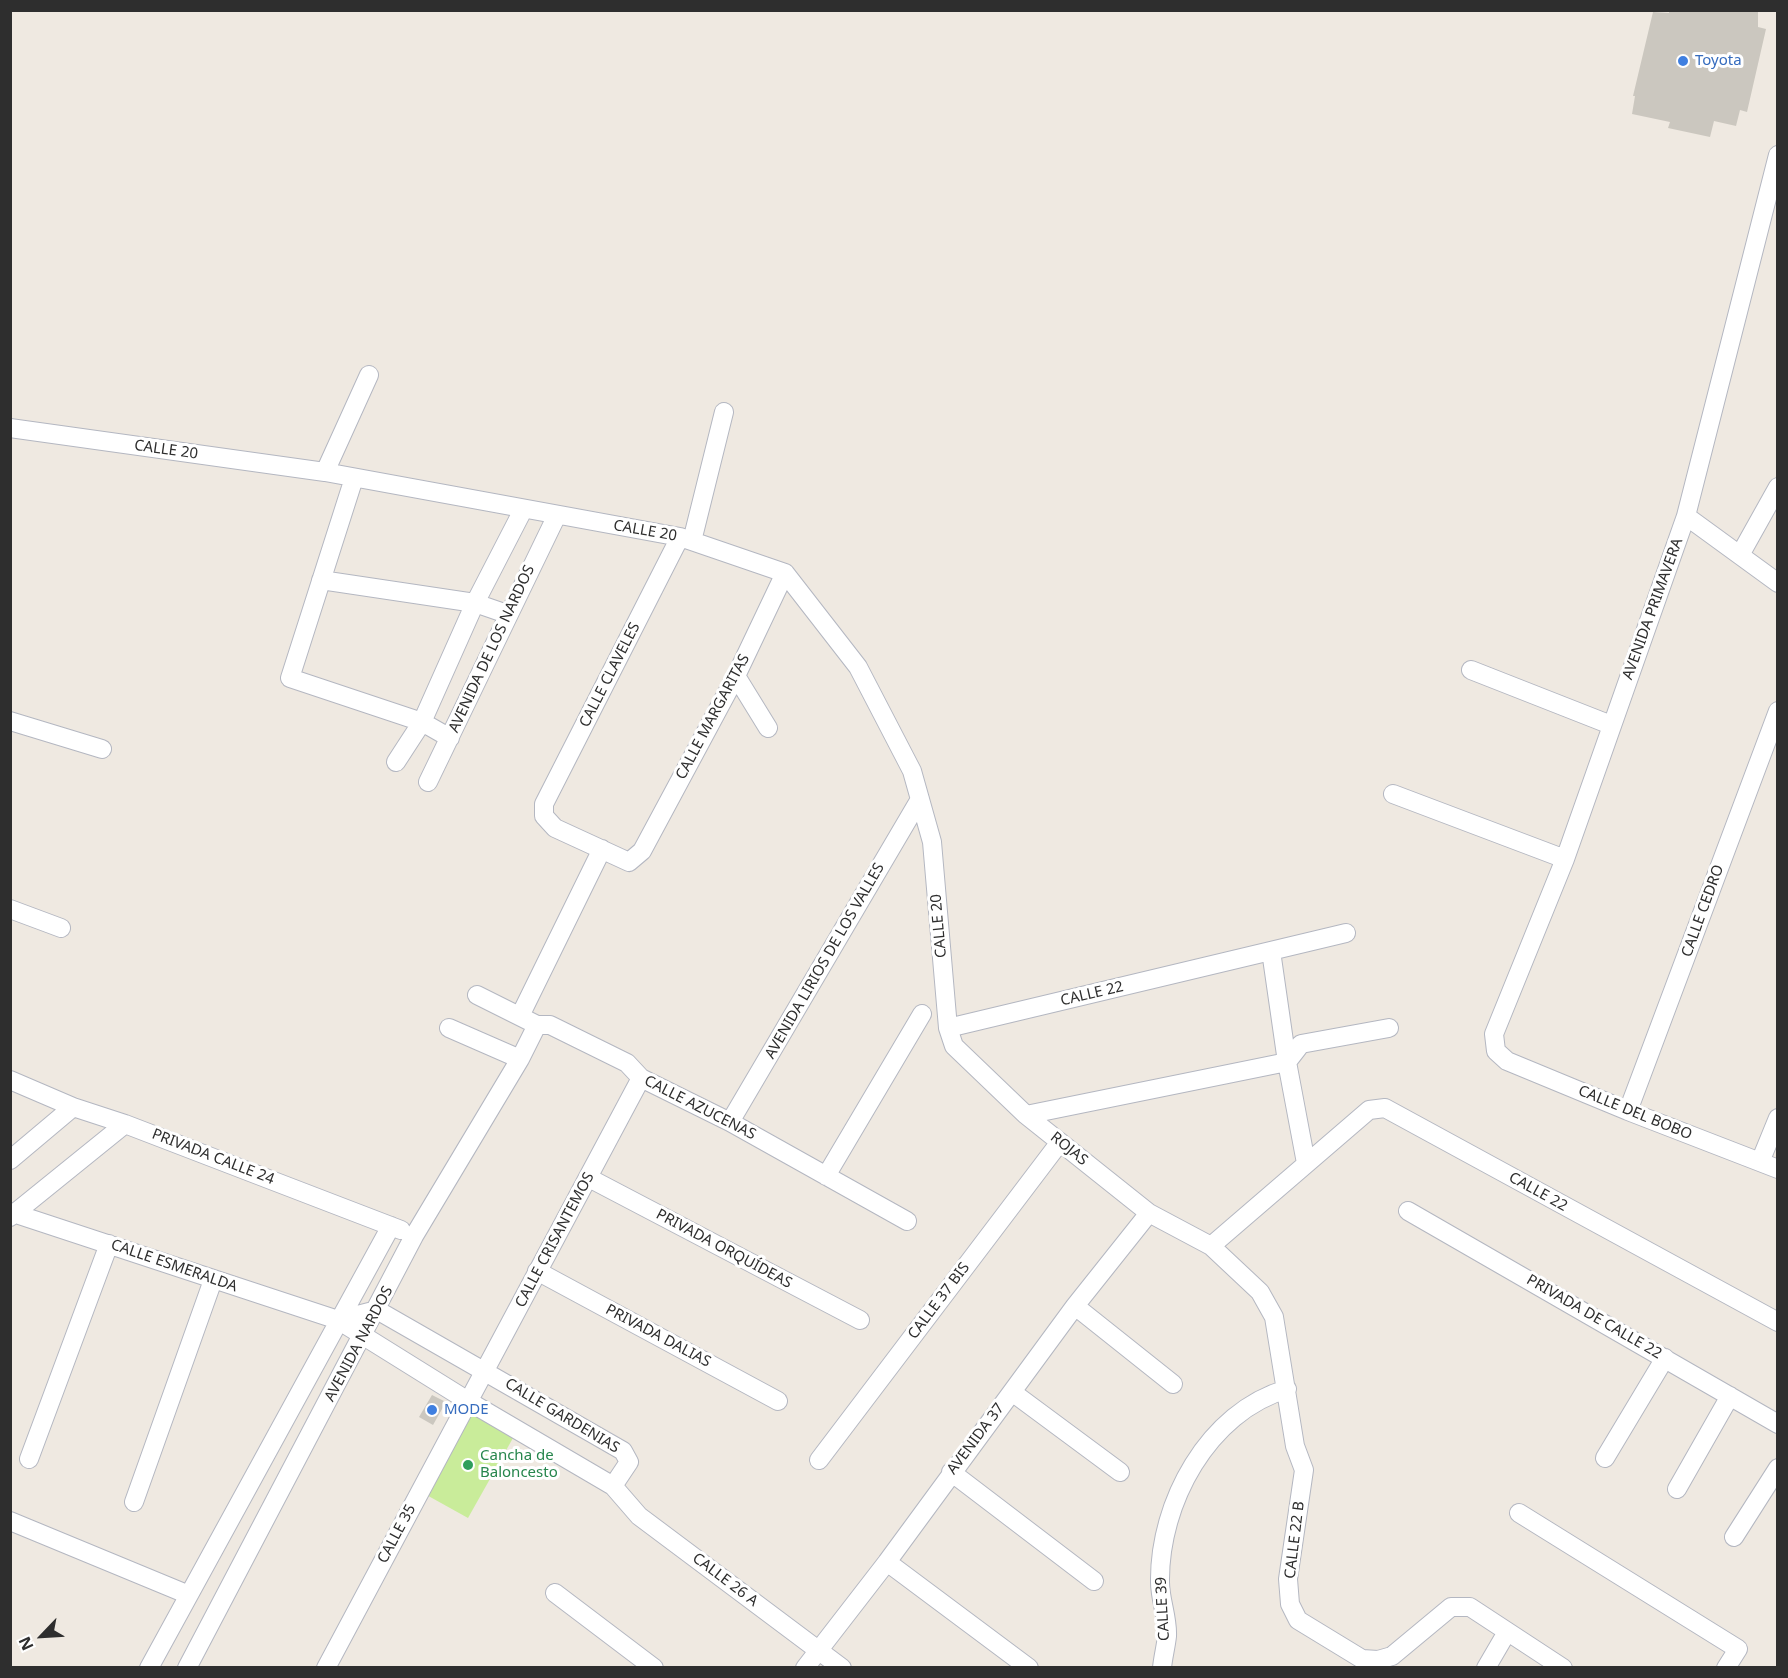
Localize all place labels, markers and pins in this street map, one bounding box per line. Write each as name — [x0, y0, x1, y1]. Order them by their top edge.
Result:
place label: Toyota — [1695, 52, 1742, 70]
marker: Toyota — [1676, 54, 1690, 68]
place label: MODE — [444, 1401, 489, 1419]
marker: MODE — [425, 1403, 439, 1417]
place label: Cancha de Baloncesto — [480, 1447, 558, 1482]
marker: Cancha de Baloncesto — [461, 1458, 475, 1472]

